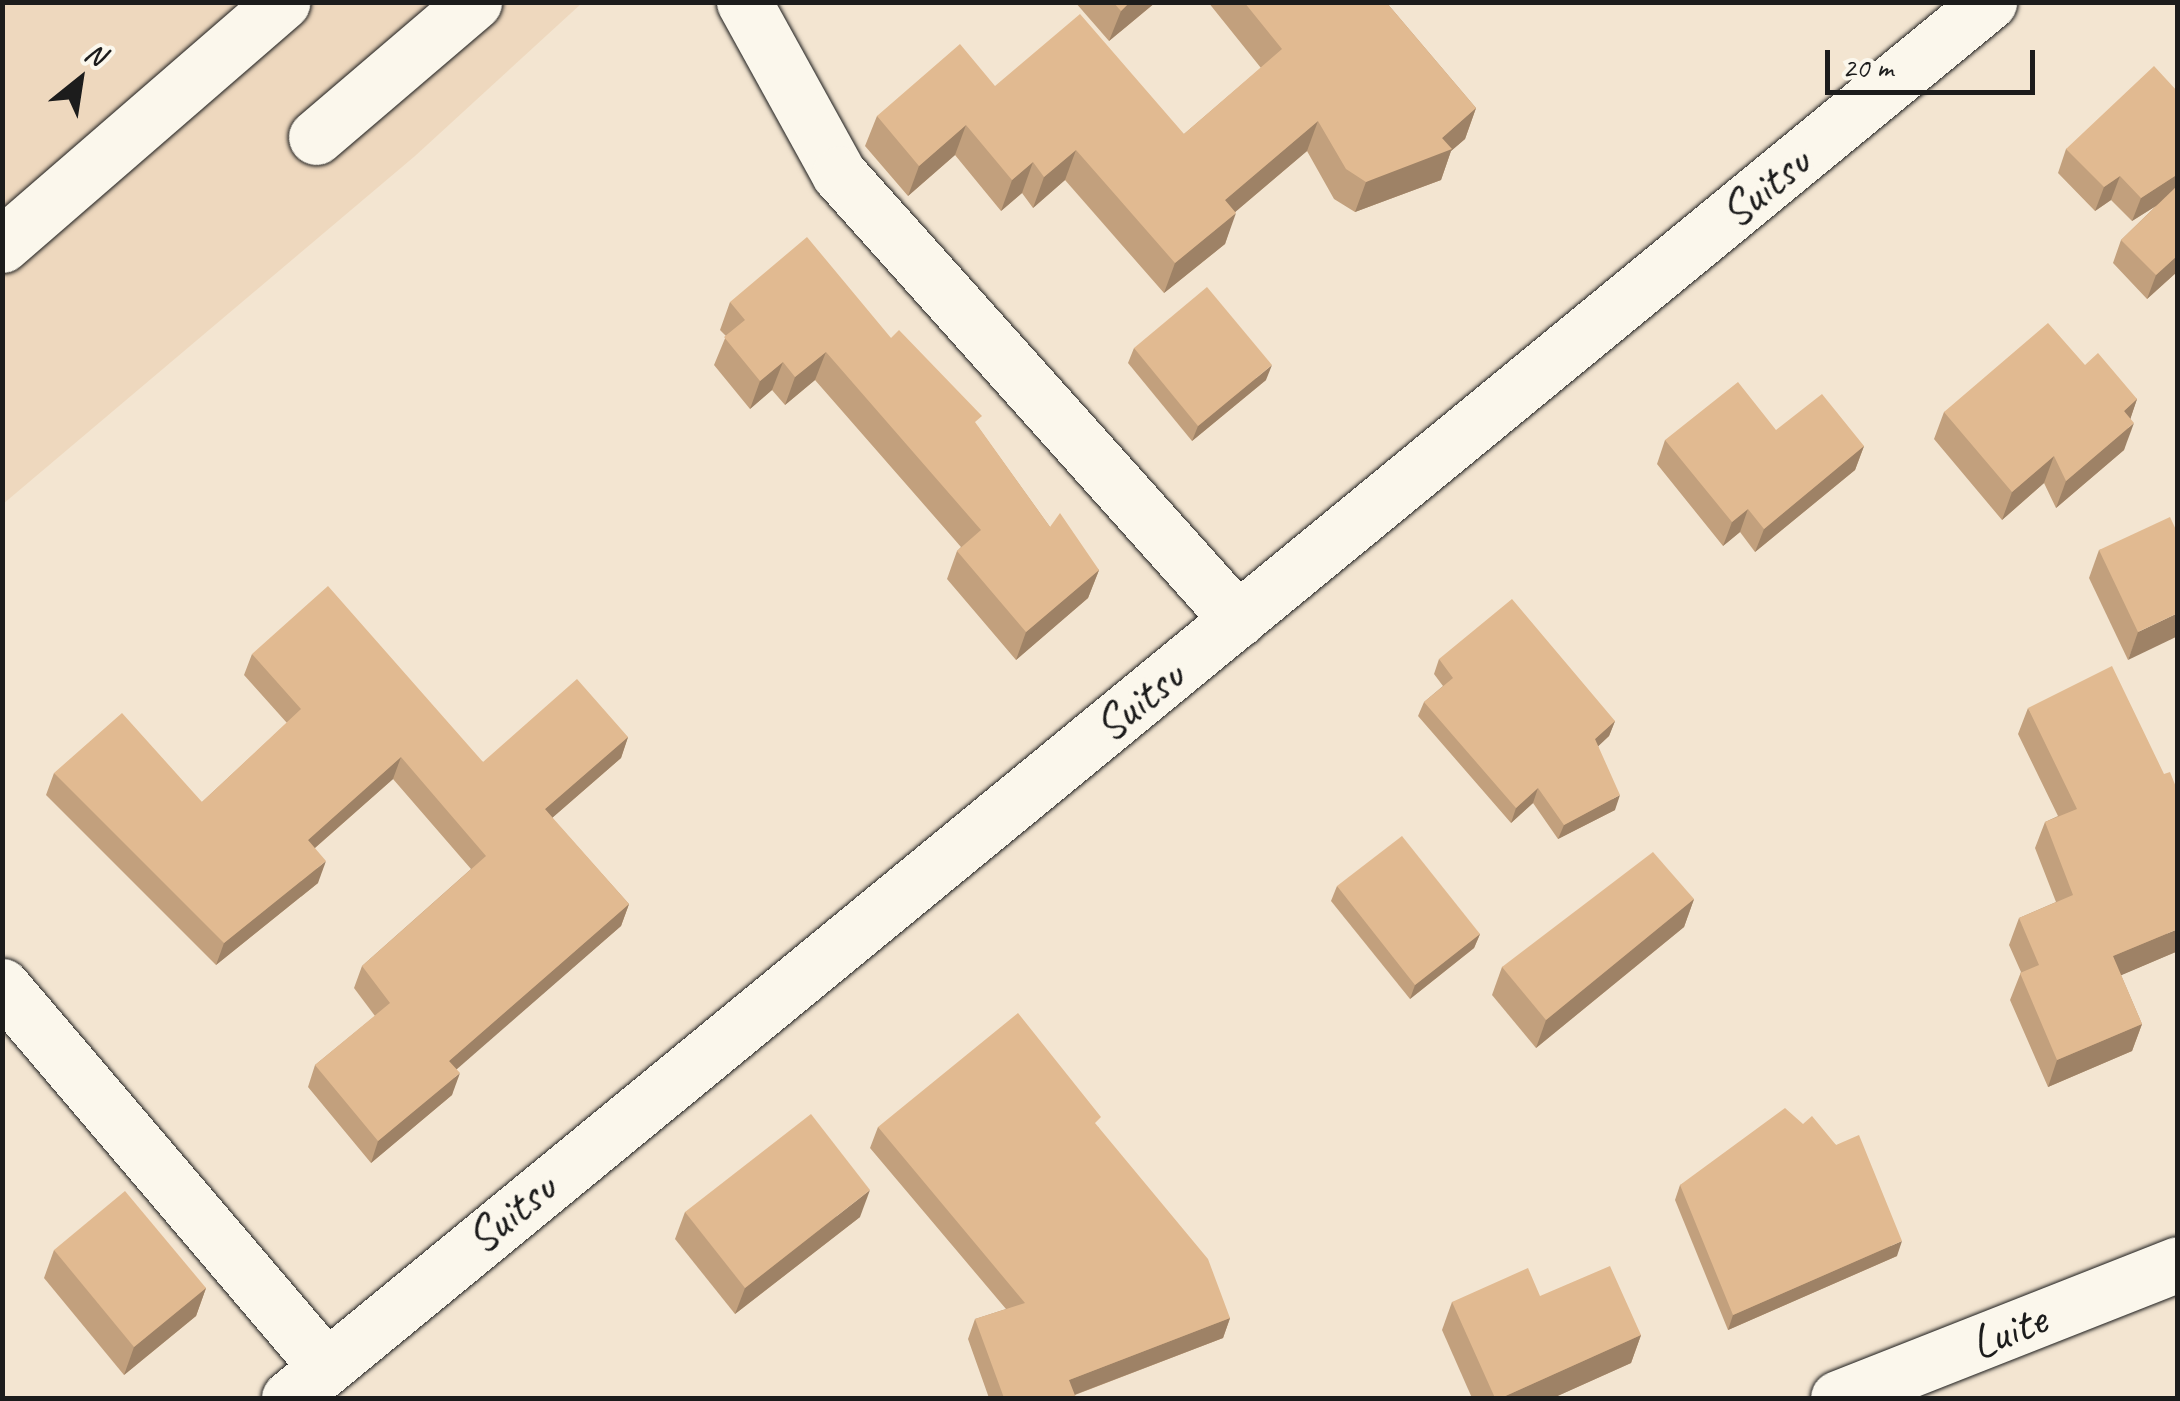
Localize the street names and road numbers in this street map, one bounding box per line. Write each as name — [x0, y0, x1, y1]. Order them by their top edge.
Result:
street label: Suitsu — [1708, 133, 1822, 241]
street label: Suitsu — [1082, 647, 1196, 755]
street label: Suitsu — [454, 1159, 568, 1267]
street label: Luite — [1962, 1290, 2054, 1372]

